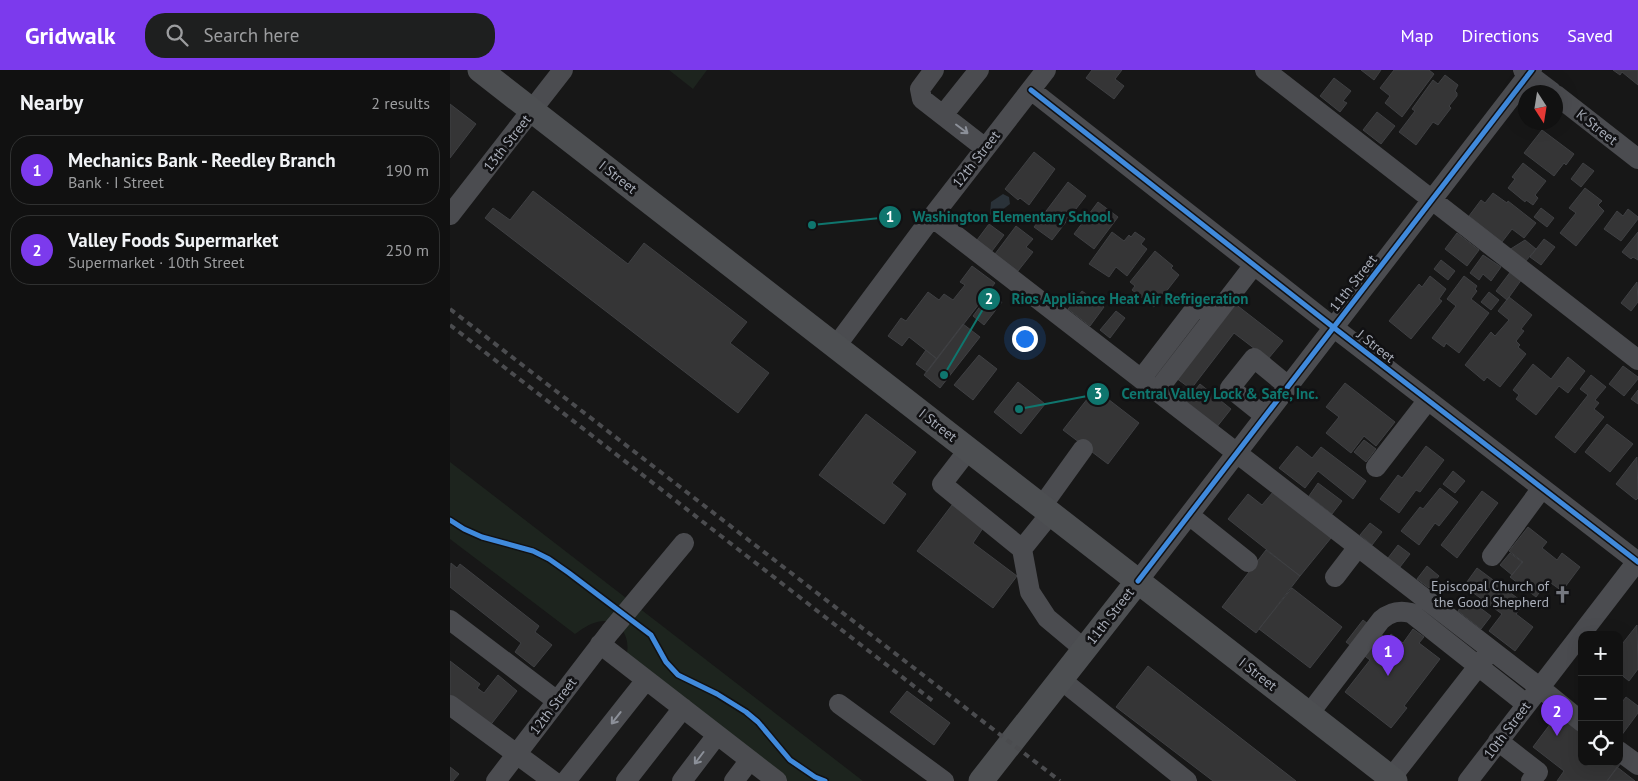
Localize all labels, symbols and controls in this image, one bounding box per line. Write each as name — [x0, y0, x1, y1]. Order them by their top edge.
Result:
search box — [145, 13, 495, 58]
text: Gridwalk — [25, 20, 115, 51]
icon: search — [163, 21, 191, 49]
text: Search here — [203, 23, 299, 47]
text: Map — [1401, 24, 1433, 47]
text: Directions — [1461, 24, 1539, 47]
text: Saved — [1567, 24, 1613, 47]
north arrow — [1518, 85, 1563, 130]
text: Nearby — [20, 89, 83, 116]
text: 2 results — [371, 93, 430, 113]
street label: K Street — [1573, 105, 1621, 149]
street label: 13th Street — [479, 111, 535, 175]
one-way arrow — [955, 124, 968, 135]
street label: 12th Street — [948, 127, 1004, 191]
text: Mechanics Bank - Reedley Branch — [68, 148, 336, 172]
street label: I Street — [595, 156, 641, 198]
text: 1 — [32, 160, 42, 180]
text: 190 m — [386, 160, 429, 180]
text: Bank · I Street — [68, 172, 164, 192]
callout: Washington Elementary School — [877, 202, 1121, 232]
text: 1 — [886, 207, 894, 226]
text: Washington Elementary School — [913, 207, 1112, 226]
text: Valley Foods Supermarket — [68, 228, 278, 252]
text: 2 — [32, 240, 42, 260]
text: 250 m — [386, 240, 429, 260]
street label: 11th Street — [1325, 251, 1381, 315]
text: Supermarket · 10th Street — [68, 252, 244, 272]
callout: Rios Appliance Heat Air Refrigeration — [976, 284, 1260, 314]
text: 2 — [985, 289, 993, 308]
text: Rios Appliance Heat Air Refrigeration — [1012, 289, 1248, 308]
street label: J Street — [1353, 325, 1399, 367]
your location — [1012, 326, 1038, 352]
callout: Central Valley Lock & Safe, Inc. — [1086, 379, 1330, 409]
text: 3 — [1094, 384, 1102, 403]
text: Central Valley Lock & Safe, Inc. — [1122, 384, 1319, 403]
street label: I Street — [915, 404, 961, 446]
place label: Episcopal Church of the Good Shepherd — [1431, 577, 1550, 611]
street label: 11th Street — [1082, 584, 1138, 648]
church icon: Episcopal Church of the Good Shepherd — [1553, 584, 1573, 604]
map controls — [1578, 631, 1623, 766]
button: + — [1578, 631, 1623, 676]
pin: 1 — [1372, 635, 1404, 676]
street label: I Street — [1235, 653, 1281, 695]
street label: 12th Street — [526, 674, 581, 738]
button: − — [1578, 676, 1623, 721]
pin: 2 — [1541, 695, 1573, 736]
street label: 10th Street — [1480, 698, 1535, 762]
one-way arrow — [610, 711, 621, 724]
button: locate — [1578, 721, 1623, 766]
one-way arrow — [694, 751, 705, 764]

